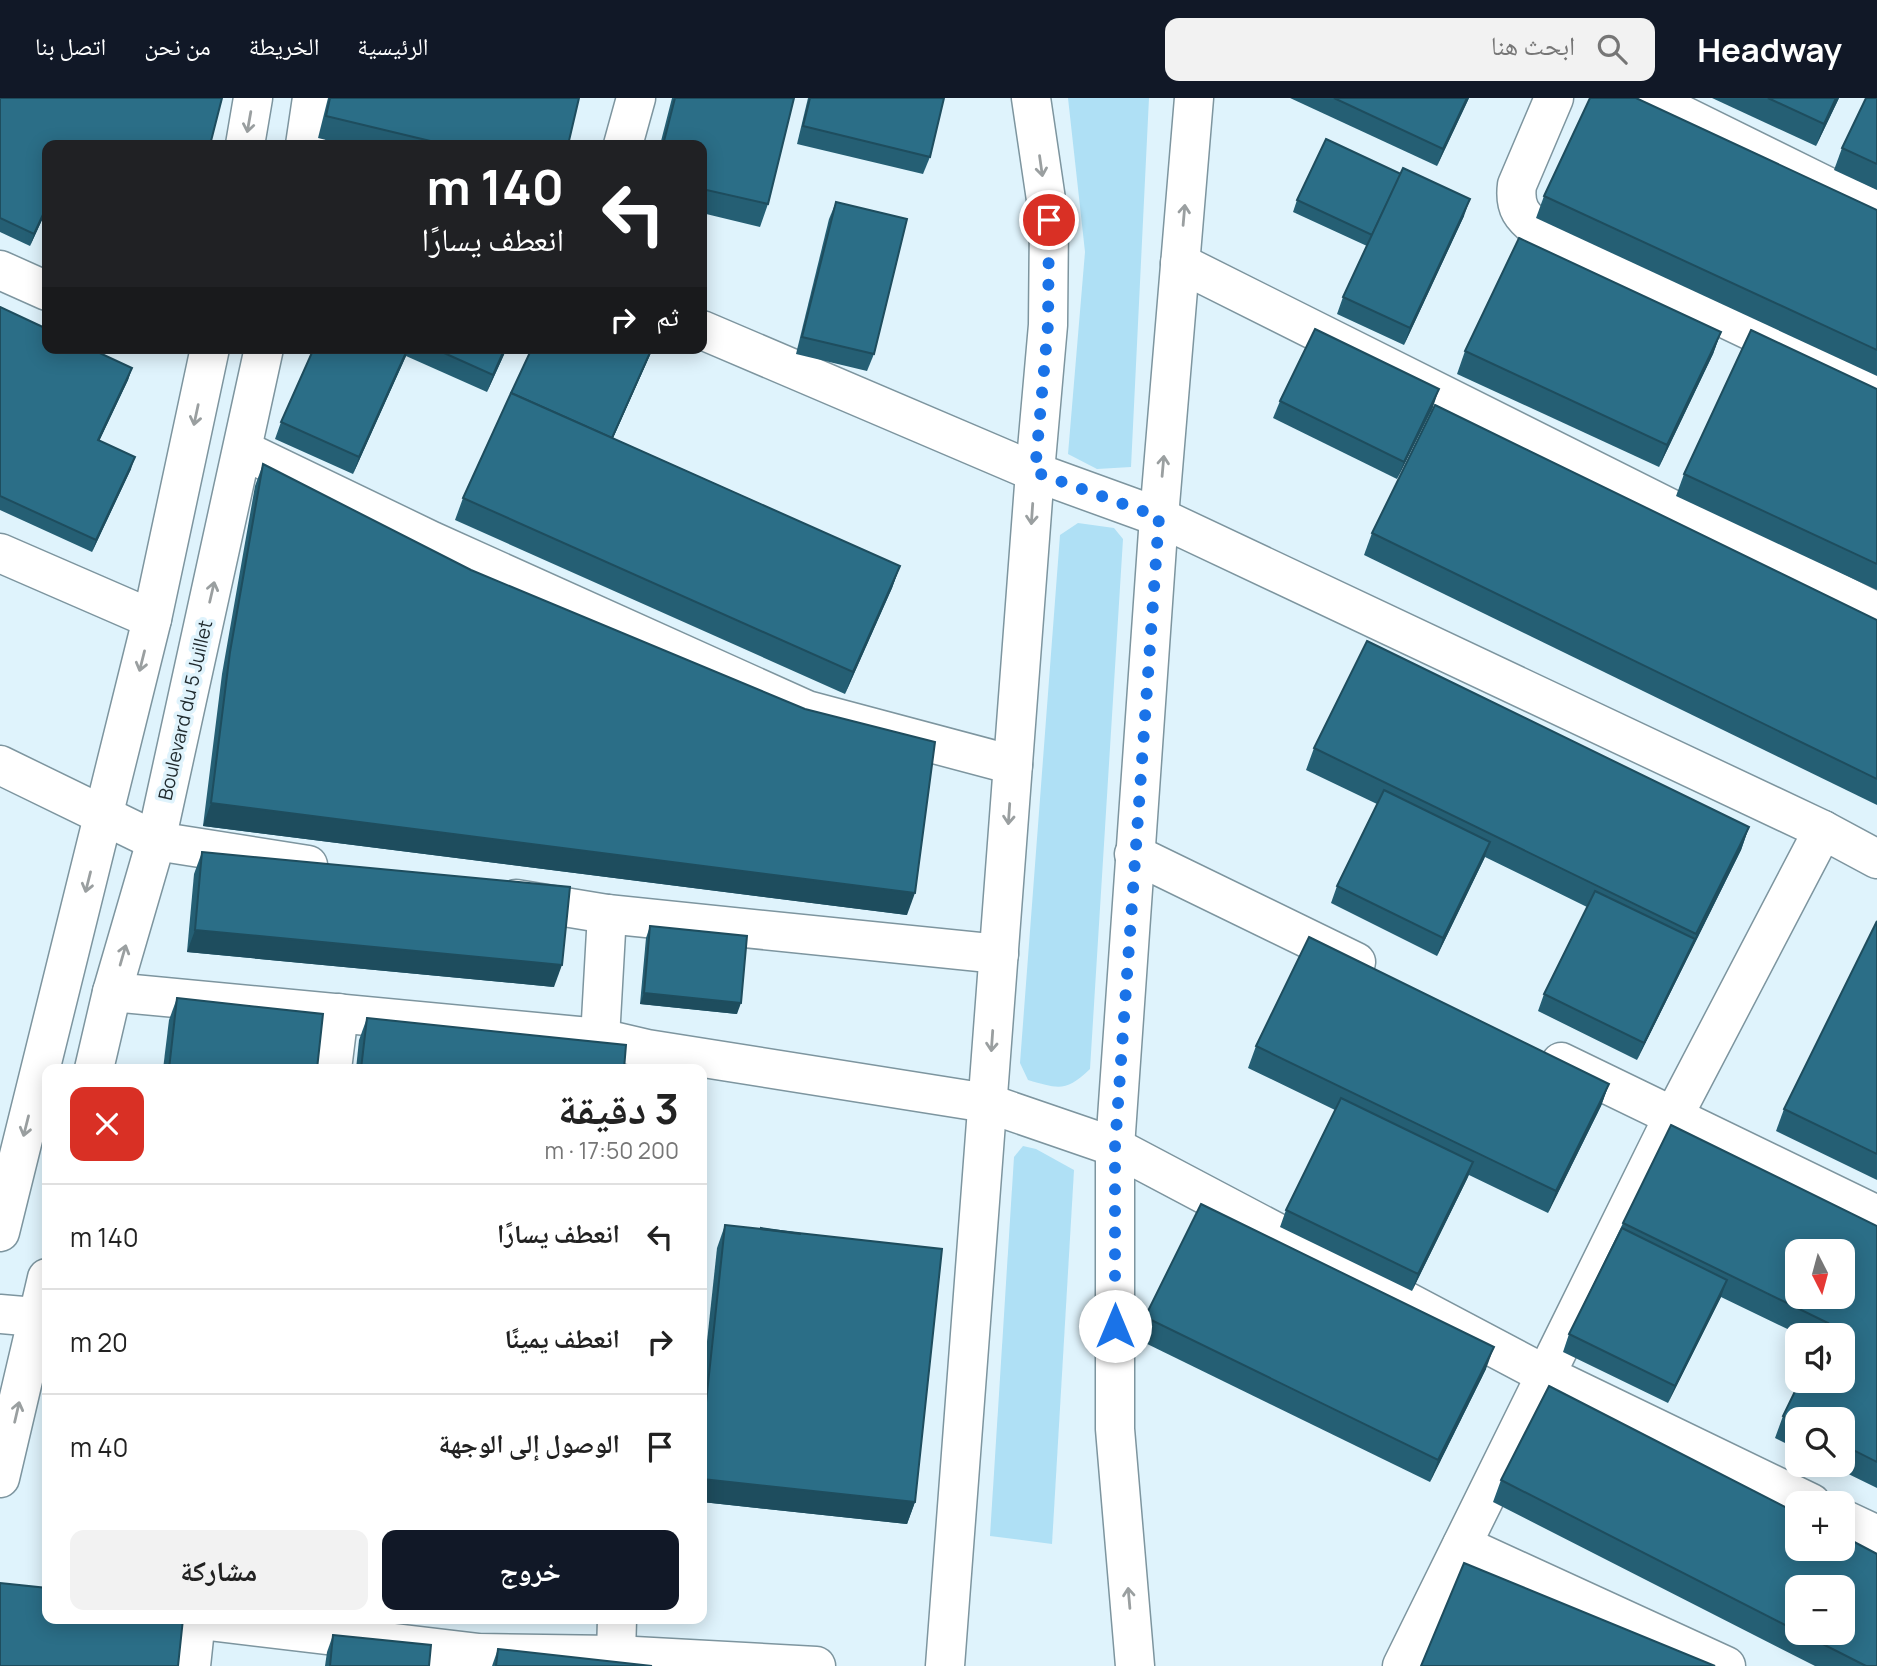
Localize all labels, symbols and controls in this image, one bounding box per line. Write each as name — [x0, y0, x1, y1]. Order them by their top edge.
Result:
search box — [1165, 18, 1655, 81]
text: ابحث هنا — [1491, 27, 1575, 63]
text: Headway — [1697, 27, 1842, 72]
text: اتصل بنا — [35, 29, 106, 62]
text: من نحن — [144, 29, 211, 62]
text: الخريطة — [249, 29, 319, 62]
text: الرئيسية — [357, 29, 429, 62]
icon: search — [1593, 30, 1631, 68]
one-way arrow — [242, 110, 255, 133]
text: 140 m — [427, 153, 564, 220]
one-way arrow — [1035, 154, 1048, 176]
icon: left — [588, 168, 679, 259]
pin — [1019, 190, 1079, 250]
icon: arrive — [1030, 201, 1068, 239]
one-way arrow — [1178, 204, 1191, 227]
text: انعطف يسارًا — [421, 217, 564, 261]
text: ثم — [656, 298, 679, 334]
icon: right — [604, 301, 642, 339]
one-way arrow — [189, 403, 203, 426]
one-way arrow — [1157, 456, 1170, 478]
one-way arrow — [1025, 502, 1038, 525]
one-way arrow — [205, 581, 219, 604]
street label: Boulevard du 5 Juillet — [152, 617, 218, 803]
one-way arrow — [135, 649, 148, 672]
one-way arrow — [1002, 803, 1015, 825]
one-way arrow — [81, 870, 94, 893]
one-way arrow — [117, 945, 130, 967]
one-way arrow — [985, 1029, 998, 1052]
text: 3 دقيقة — [558, 1079, 679, 1137]
button: close — [70, 1087, 144, 1161]
one-way arrow — [19, 1115, 32, 1137]
text: 200 m · 17:50 — [545, 1134, 679, 1166]
text: انعطف يسارًا — [497, 1215, 620, 1251]
icon: left — [641, 1218, 679, 1256]
text: 140 m — [70, 1219, 139, 1255]
north arrow — [1785, 1239, 1855, 1309]
map controls — [1785, 1239, 1855, 1645]
position arrow — [1078, 1289, 1152, 1363]
text: انعطف يمينًا — [505, 1320, 620, 1356]
icon: right — [641, 1323, 679, 1361]
button: sound — [1785, 1323, 1855, 1393]
text: 20 m — [70, 1324, 128, 1360]
one-way arrow — [11, 1401, 24, 1424]
button: search — [1785, 1407, 1855, 1477]
text: الوصول إلى الوجهة — [439, 1425, 620, 1461]
icon: arrive — [641, 1428, 679, 1466]
text: 40 m — [70, 1429, 128, 1465]
button: + — [1785, 1491, 1855, 1561]
button: مشاركة — [70, 1530, 368, 1610]
button: خروج — [382, 1530, 679, 1610]
button: − — [1785, 1575, 1855, 1645]
one-way arrow — [1122, 1587, 1135, 1610]

